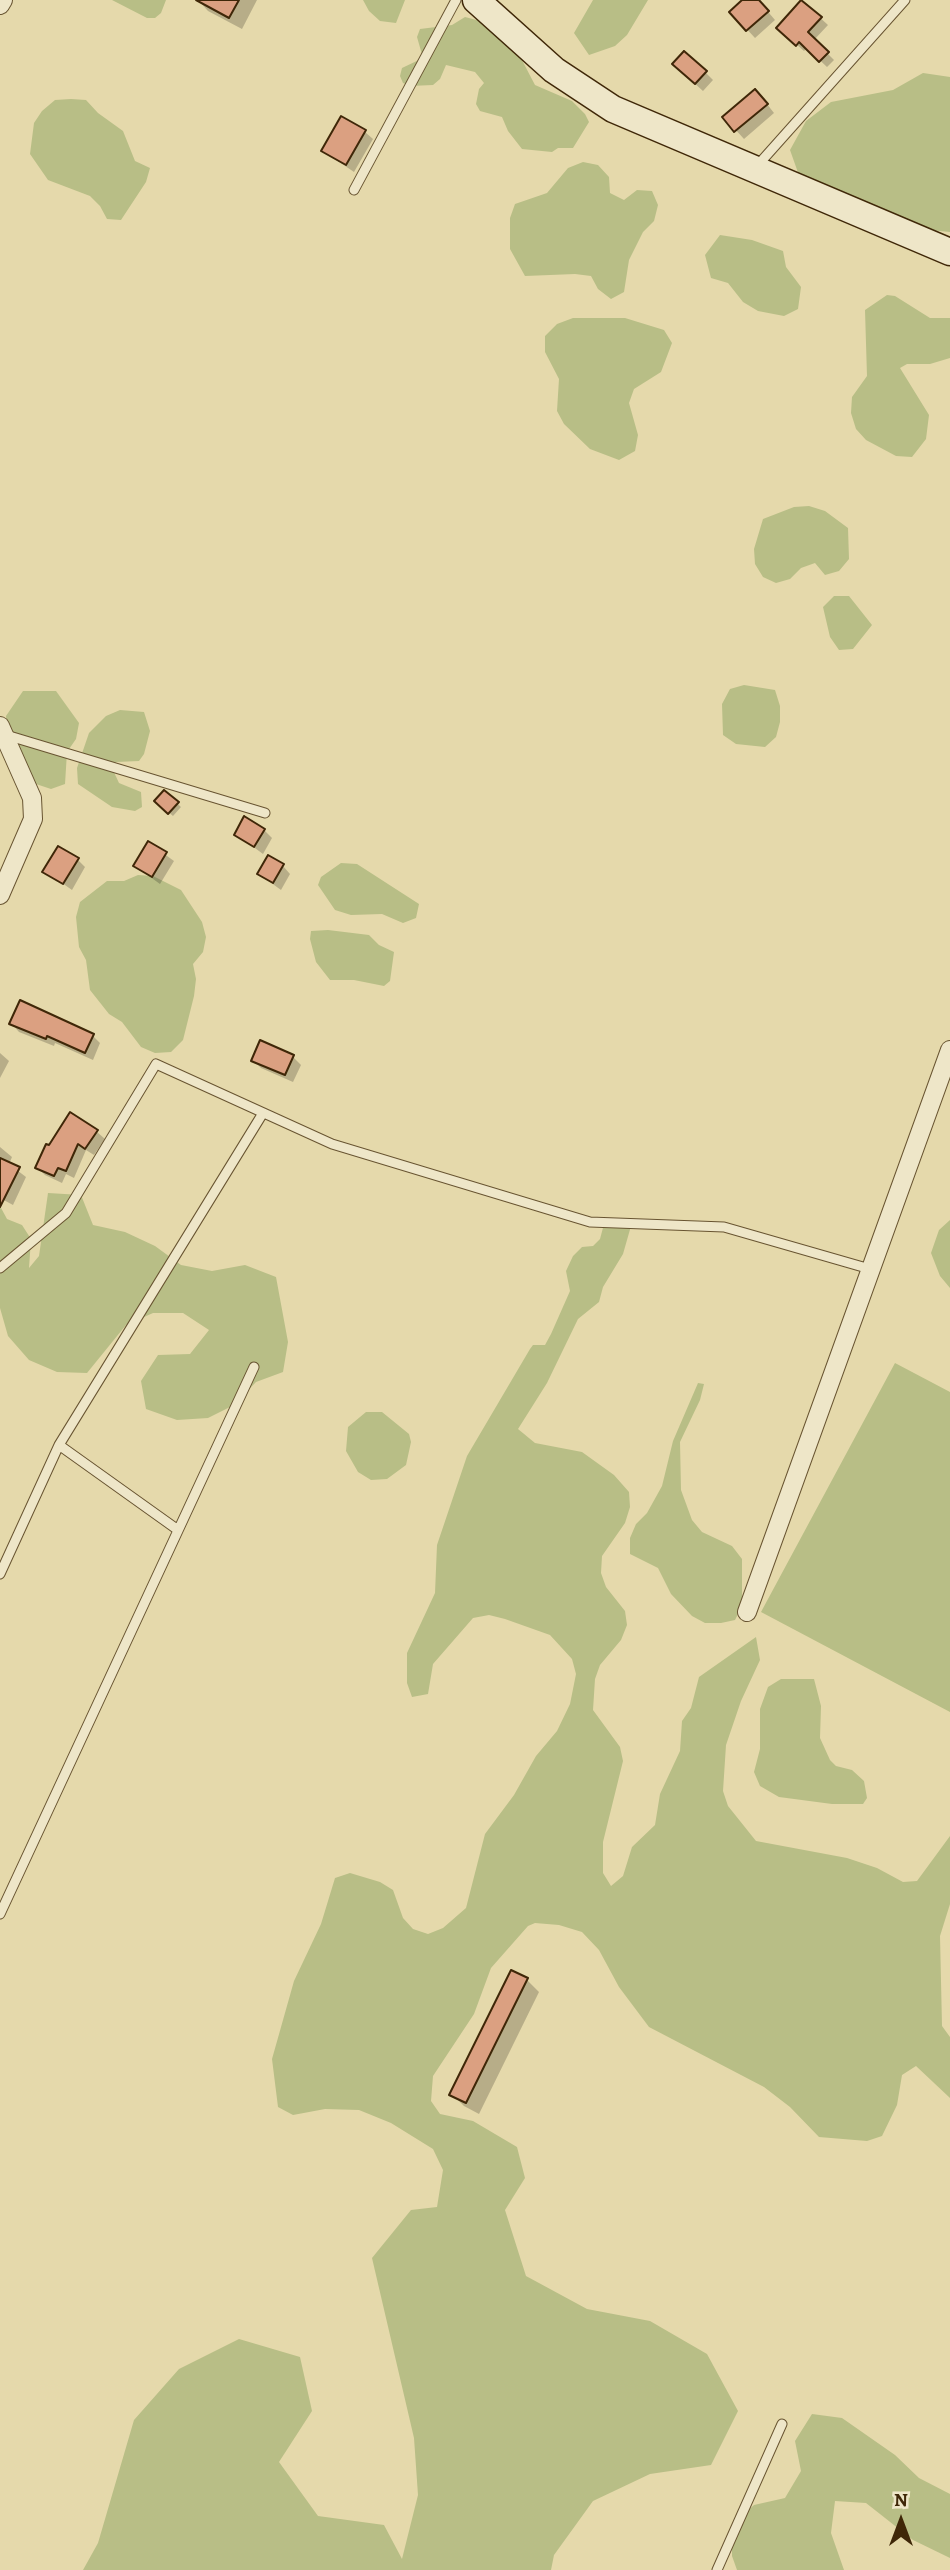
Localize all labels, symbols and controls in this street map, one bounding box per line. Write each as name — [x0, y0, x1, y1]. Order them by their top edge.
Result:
north arrow — [866, 2486, 936, 2556]
text: N — [894, 2487, 908, 2513]

